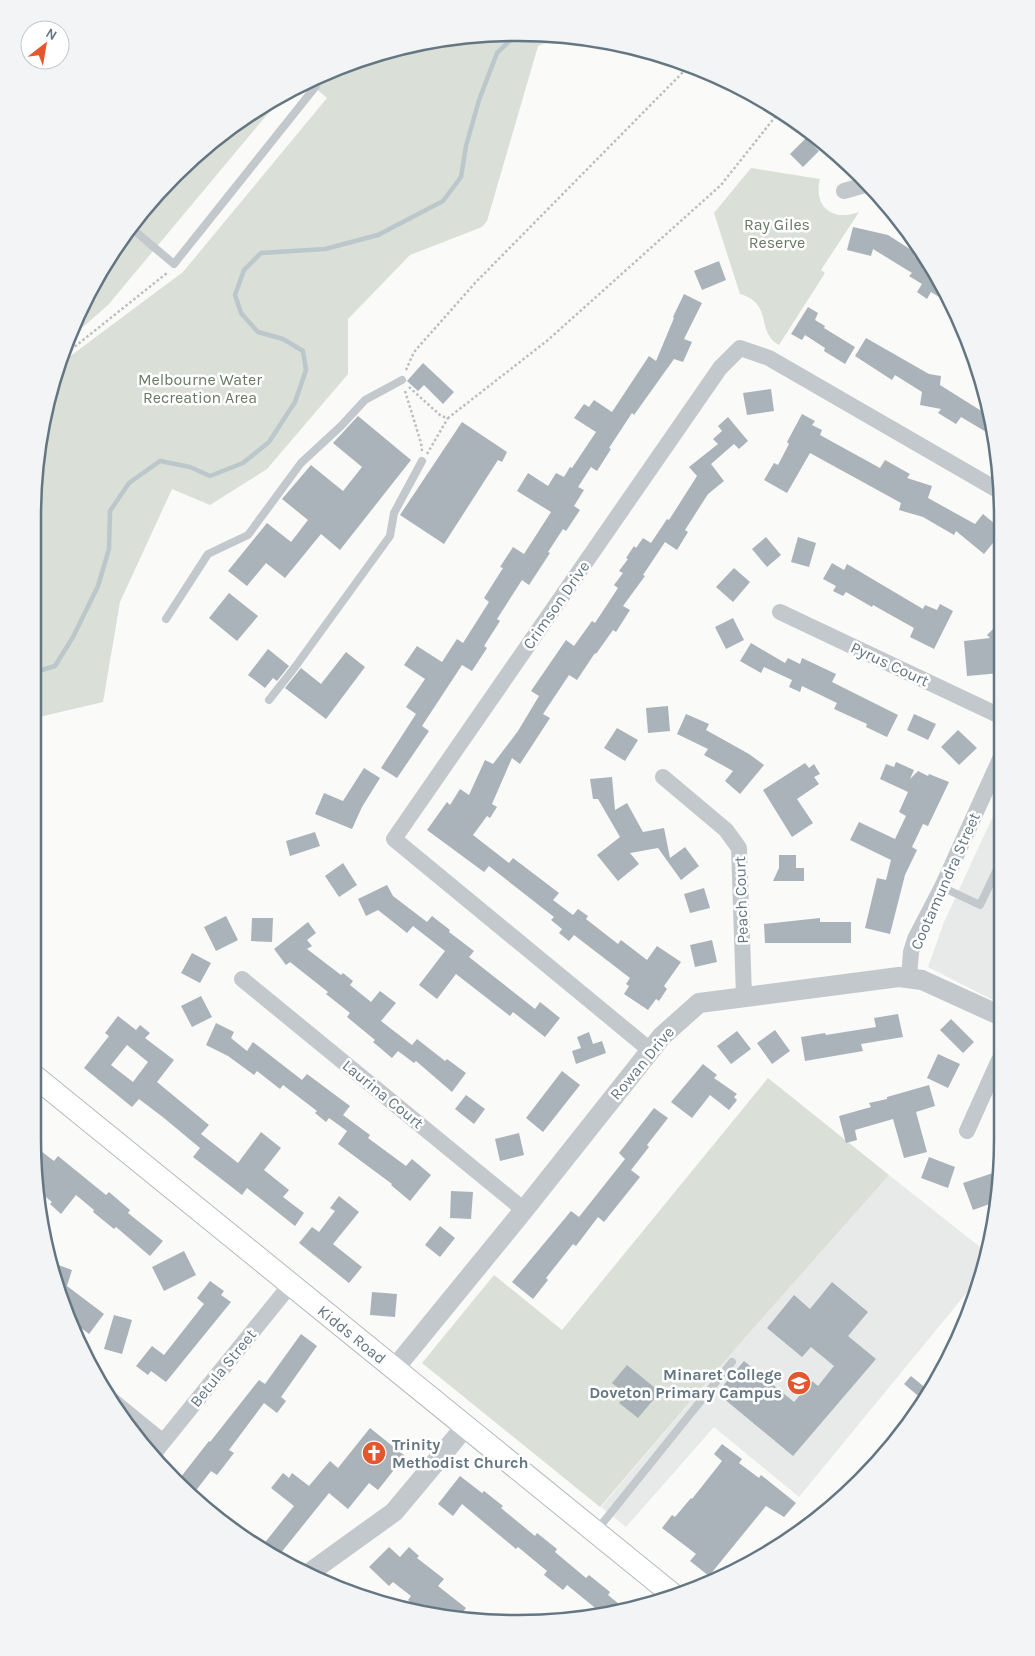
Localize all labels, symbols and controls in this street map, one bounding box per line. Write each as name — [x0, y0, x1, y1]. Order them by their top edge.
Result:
north arrow — [20, 20, 70, 70]
text: N — [43, 24, 60, 44]
park label: Ray Giles Reserve — [744, 215, 810, 252]
park label: Melbourne Water Recreation Area — [138, 370, 262, 407]
street label: Crimson Drive — [519, 557, 593, 653]
street label: Pyrus Court — [848, 638, 932, 690]
street label: Cootamundra Street — [906, 809, 984, 953]
street label: Peach Court — [730, 856, 752, 944]
street label: Rowan Drive — [606, 1023, 678, 1103]
street label: Laurina Court — [339, 1056, 427, 1132]
street label: Kidds Road — [314, 1301, 390, 1368]
street label: Betula Street — [186, 1325, 260, 1411]
place label: Minaret College Doveton Primary Campus — [589, 1365, 782, 1402]
school or university icon: Minaret College Doveton Primary Campus — [786, 1370, 812, 1396]
place label: Trinity Methodist Church — [392, 1435, 529, 1472]
church icon: Trinity Methodist Church — [361, 1440, 387, 1466]

